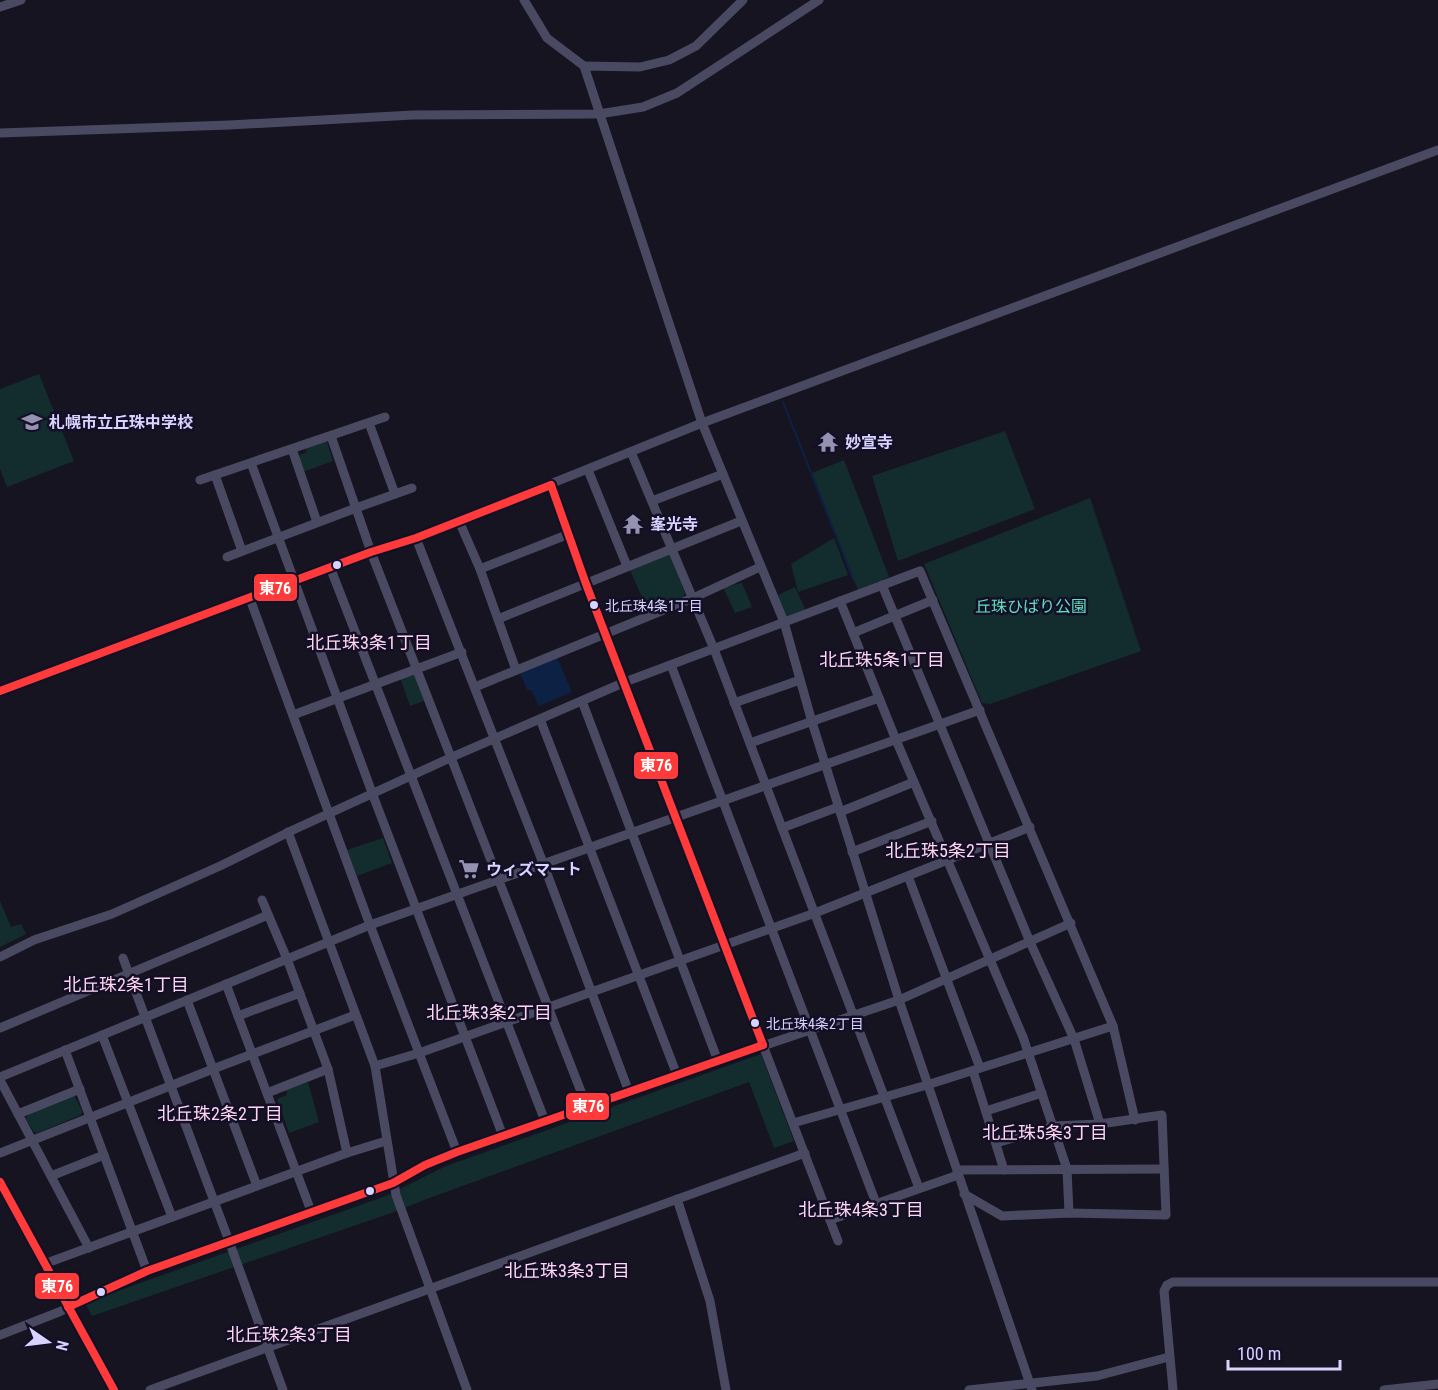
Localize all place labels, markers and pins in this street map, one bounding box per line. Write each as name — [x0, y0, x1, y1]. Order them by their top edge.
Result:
school or university icon: 札幌市立丘珠中学校 — [20, 410, 44, 434]
place label: 札幌市立丘珠中学校 — [49, 413, 193, 432]
temple icon: 妙宣寺 — [816, 430, 840, 454]
place label: 妙宣寺 — [845, 433, 893, 452]
temple icon: 峯光寺 — [621, 512, 645, 536]
place label: 峯光寺 — [650, 515, 698, 534]
unlabelled marker — [331, 559, 343, 571]
place label: 北丘珠4条1丁目 — [605, 598, 703, 614]
marker: 北丘珠4条1丁目 — [588, 599, 600, 611]
supermarket icon: ウィズマート — [457, 857, 481, 881]
place label: ウィズマート — [486, 860, 582, 879]
place label: 北丘珠4条2丁目 — [766, 1016, 864, 1032]
marker: 北丘珠4条2丁目 — [749, 1017, 761, 1029]
unlabelled marker — [364, 1185, 376, 1197]
unlabelled marker — [95, 1286, 107, 1298]

